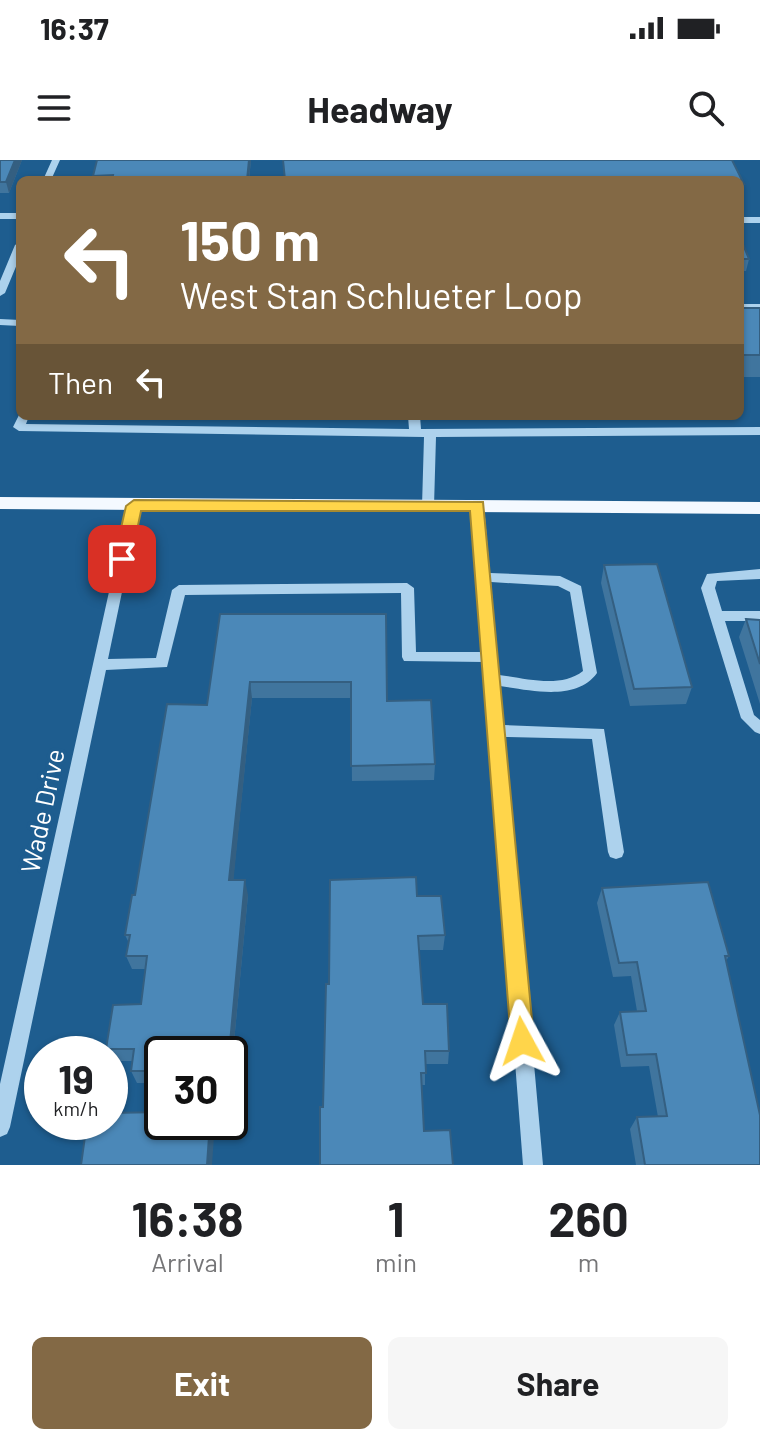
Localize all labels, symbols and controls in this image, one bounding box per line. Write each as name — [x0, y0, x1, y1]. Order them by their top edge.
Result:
text: 16:37 — [40, 10, 109, 46]
icon: menu — [32, 86, 76, 130]
icon: search — [684, 86, 728, 130]
text: Headway — [307, 87, 453, 130]
text: 150 m — [180, 205, 320, 272]
icon: left — [48, 208, 152, 312]
text: West Stan Schlueter Loop — [180, 273, 583, 316]
icon: left — [129, 360, 173, 404]
text: Then — [48, 364, 113, 400]
pin — [88, 525, 156, 593]
icon: arrive — [100, 537, 144, 581]
street label: Wade Drive — [13, 746, 70, 876]
position arrow — [480, 999, 564, 1083]
speed limit sign: 30 — [144, 1036, 248, 1140]
text: 19 — [58, 1054, 94, 1102]
text: km/h — [53, 1096, 99, 1120]
text: 16:38 — [131, 1189, 244, 1247]
text: 1 — [388, 1189, 405, 1247]
text: 260 — [549, 1189, 629, 1247]
text: Arrival — [151, 1246, 224, 1277]
text: min — [375, 1246, 417, 1277]
text: m — [578, 1246, 599, 1277]
button: Exit — [32, 1337, 372, 1429]
button: Share — [388, 1337, 728, 1429]

